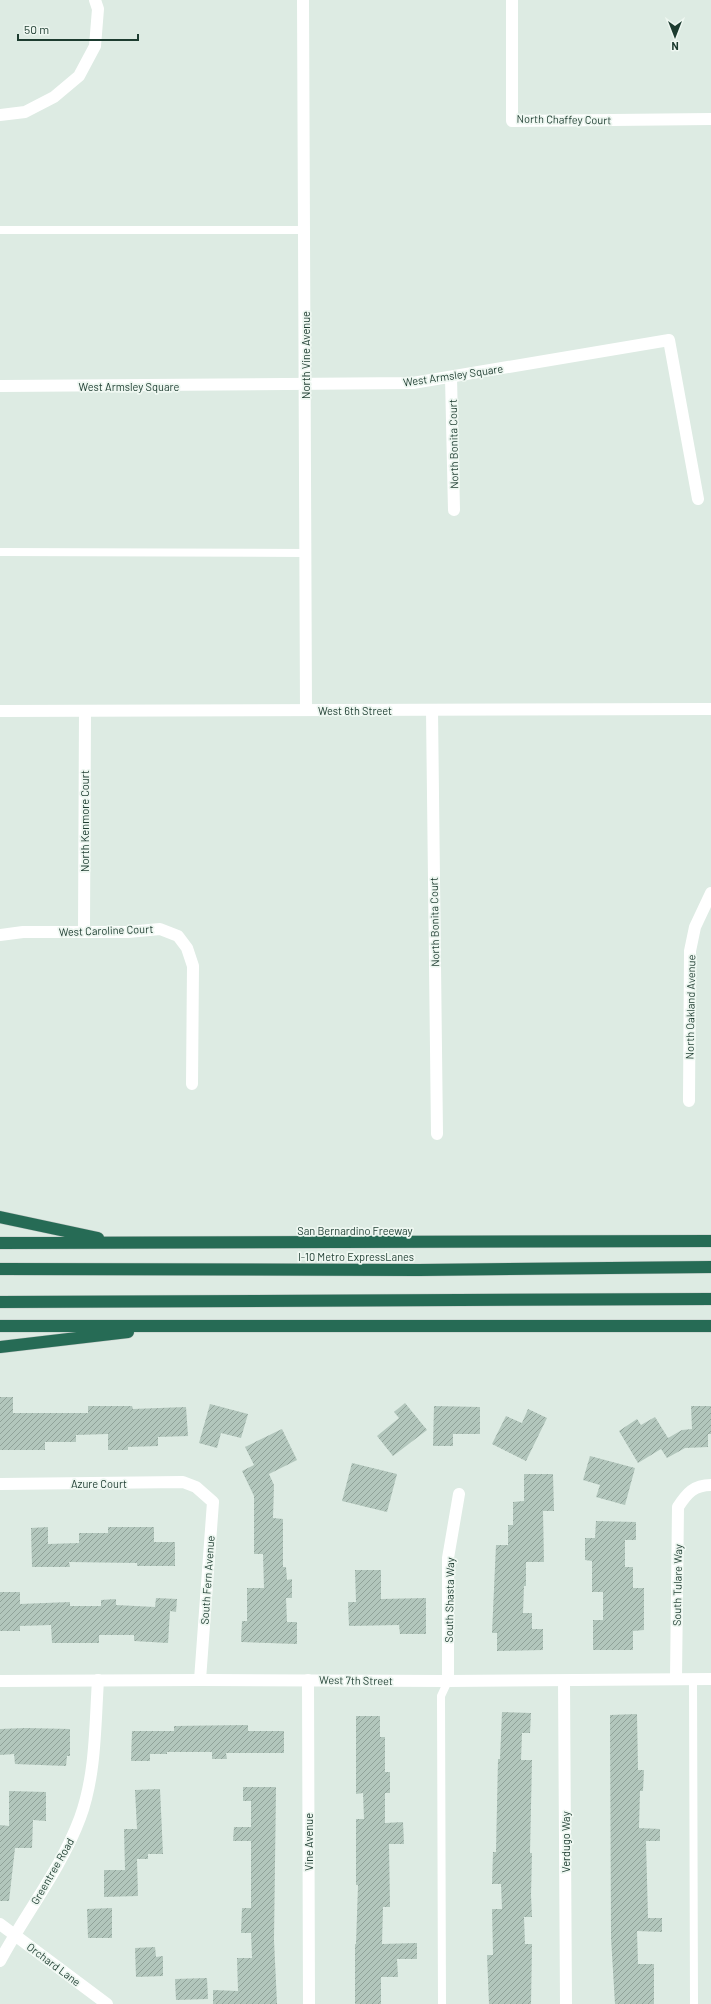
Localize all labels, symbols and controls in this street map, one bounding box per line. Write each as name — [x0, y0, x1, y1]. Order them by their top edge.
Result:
scale bar — [18, 16, 138, 42]
north arrow — [655, 16, 695, 56]
text: 50 m — [24, 22, 49, 36]
text: N — [671, 40, 679, 53]
street label: North Chaffey Court — [516, 112, 612, 126]
street label: North Vine Avenue — [299, 311, 312, 399]
street label: West Armsley Square — [402, 362, 504, 388]
street label: West Armsley Square — [79, 380, 180, 393]
street label: North Bonita Court — [446, 399, 460, 489]
street label: West 6th Street — [318, 704, 392, 717]
street label: North Kenmore Court — [78, 770, 91, 872]
street label: North Bonita Court — [427, 877, 441, 967]
street label: West Caroline Court — [59, 922, 153, 938]
street label: North Oakland Avenue — [683, 954, 697, 1060]
street label: San Bernardino Freeway — [297, 1224, 413, 1237]
street label: I-10 Metro ExpressLanes — [298, 1250, 414, 1263]
street label: Azure Court — [71, 1477, 127, 1490]
street label: South Fern Avenue — [197, 1535, 217, 1625]
street label: South Tulare Way — [670, 1544, 684, 1626]
street label: South Shasta Way — [442, 1557, 456, 1643]
street label: West 7th Street — [319, 1673, 393, 1687]
street label: Verdugo Way — [559, 1811, 572, 1873]
street label: Vine Avenue — [302, 1813, 315, 1871]
street label: Greentree Road — [28, 1835, 76, 1907]
street label: Orchard Lane — [25, 1940, 83, 1988]

